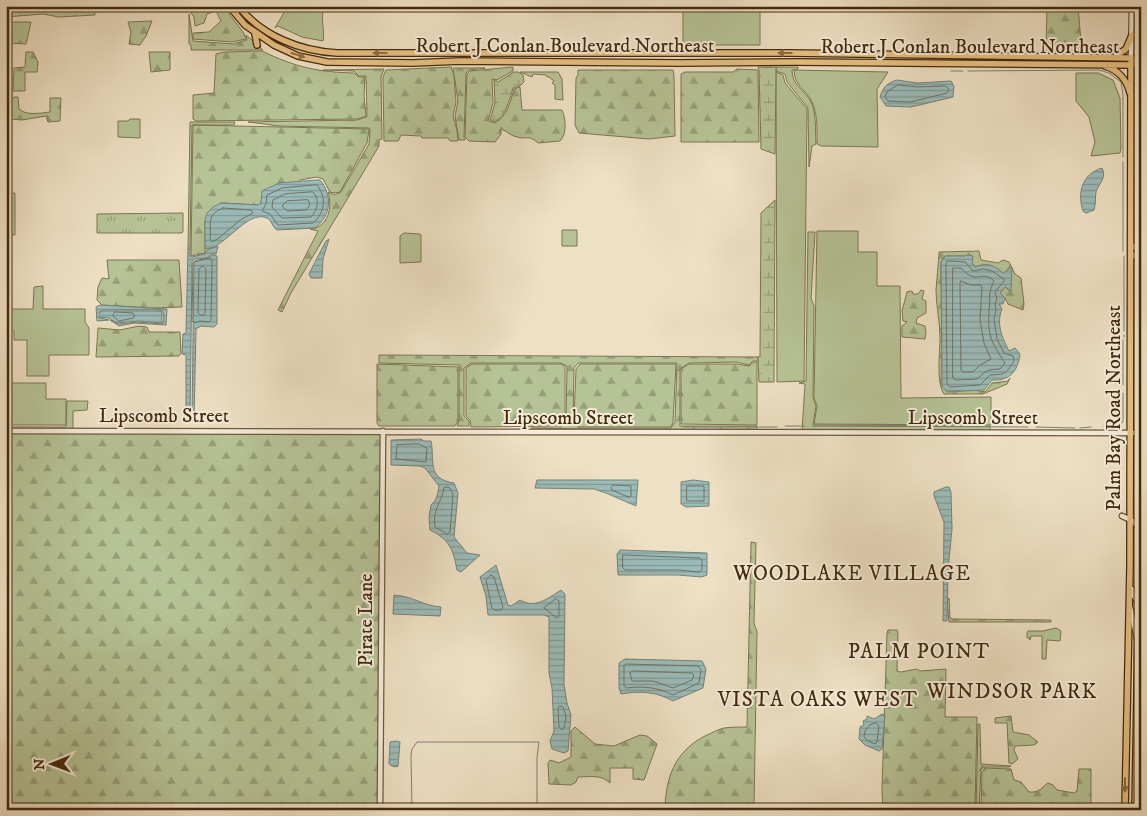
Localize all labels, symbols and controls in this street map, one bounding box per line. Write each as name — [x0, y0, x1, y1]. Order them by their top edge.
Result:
street label: Robert J Conlan Boulevard Northeast — [416, 34, 714, 59]
street label: Robert J Conlan Boulevard Northeast — [821, 35, 1119, 60]
one-way arrow — [372, 49, 388, 57]
one-way arrow — [777, 49, 793, 57]
one-way arrow — [291, 52, 306, 60]
street label: Palm Bay Road Northeast — [1102, 305, 1127, 511]
street label: Lipscomb Street — [99, 404, 229, 429]
street label: Lipscomb Street — [503, 406, 633, 431]
street label: Lipscomb Street — [908, 406, 1038, 431]
district label: WOODLAKE VILLAGE — [732, 561, 971, 587]
street label: Pirate Lane — [354, 573, 379, 667]
district label: PALM POINT — [848, 639, 990, 665]
district label: WINDSOR PARK — [926, 679, 1097, 705]
district label: VISTA OAKS WEST — [717, 687, 918, 713]
north arrow — [28, 738, 78, 788]
text: N — [31, 758, 49, 770]
one-way arrow — [1121, 777, 1129, 793]

